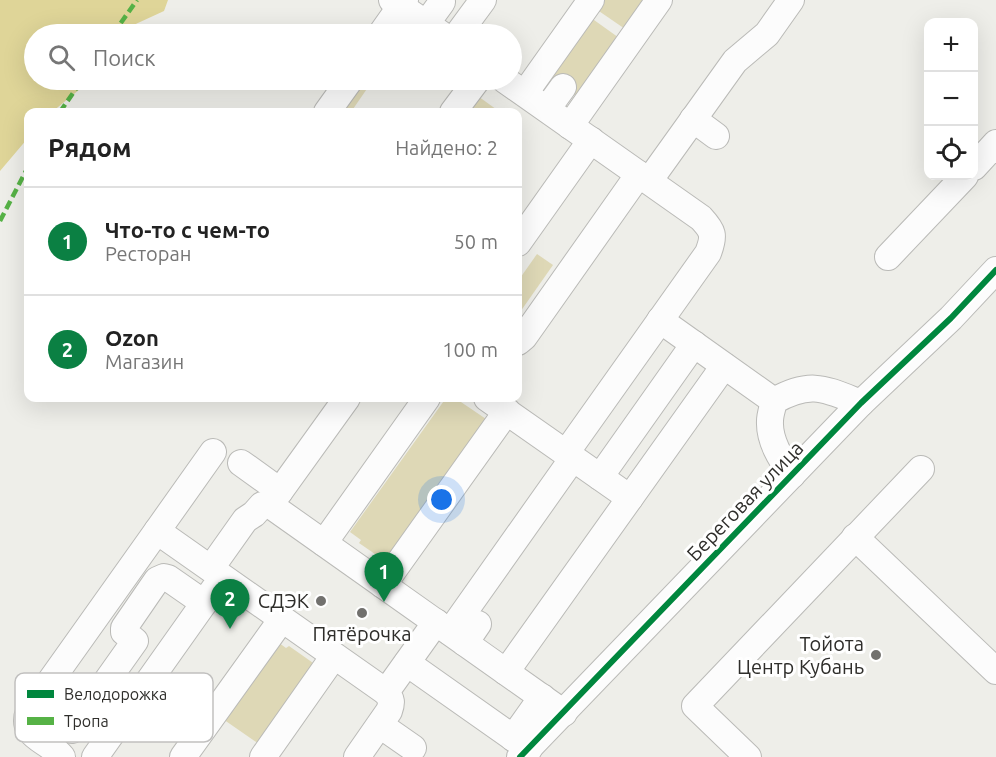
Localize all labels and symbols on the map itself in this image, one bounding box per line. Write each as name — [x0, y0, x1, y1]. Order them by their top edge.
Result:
street label: Береговая улица — [682, 436, 808, 565]
your location — [427, 485, 456, 514]
pin: 1 — [364, 552, 404, 602]
pin: 2 — [210, 580, 250, 629]
place label: СДЭК — [258, 589, 309, 612]
marker: СДЭК — [314, 594, 328, 608]
marker: Пятёрочка — [355, 606, 369, 620]
place label: Пятёрочка — [313, 622, 411, 645]
place label: Тойота Центр Кубань — [737, 632, 864, 678]
marker: Тойота Центр Кубань — [869, 648, 883, 662]
legend — [15, 673, 213, 742]
text: Велодорожка — [64, 685, 167, 703]
text: Тропа — [64, 712, 109, 730]

